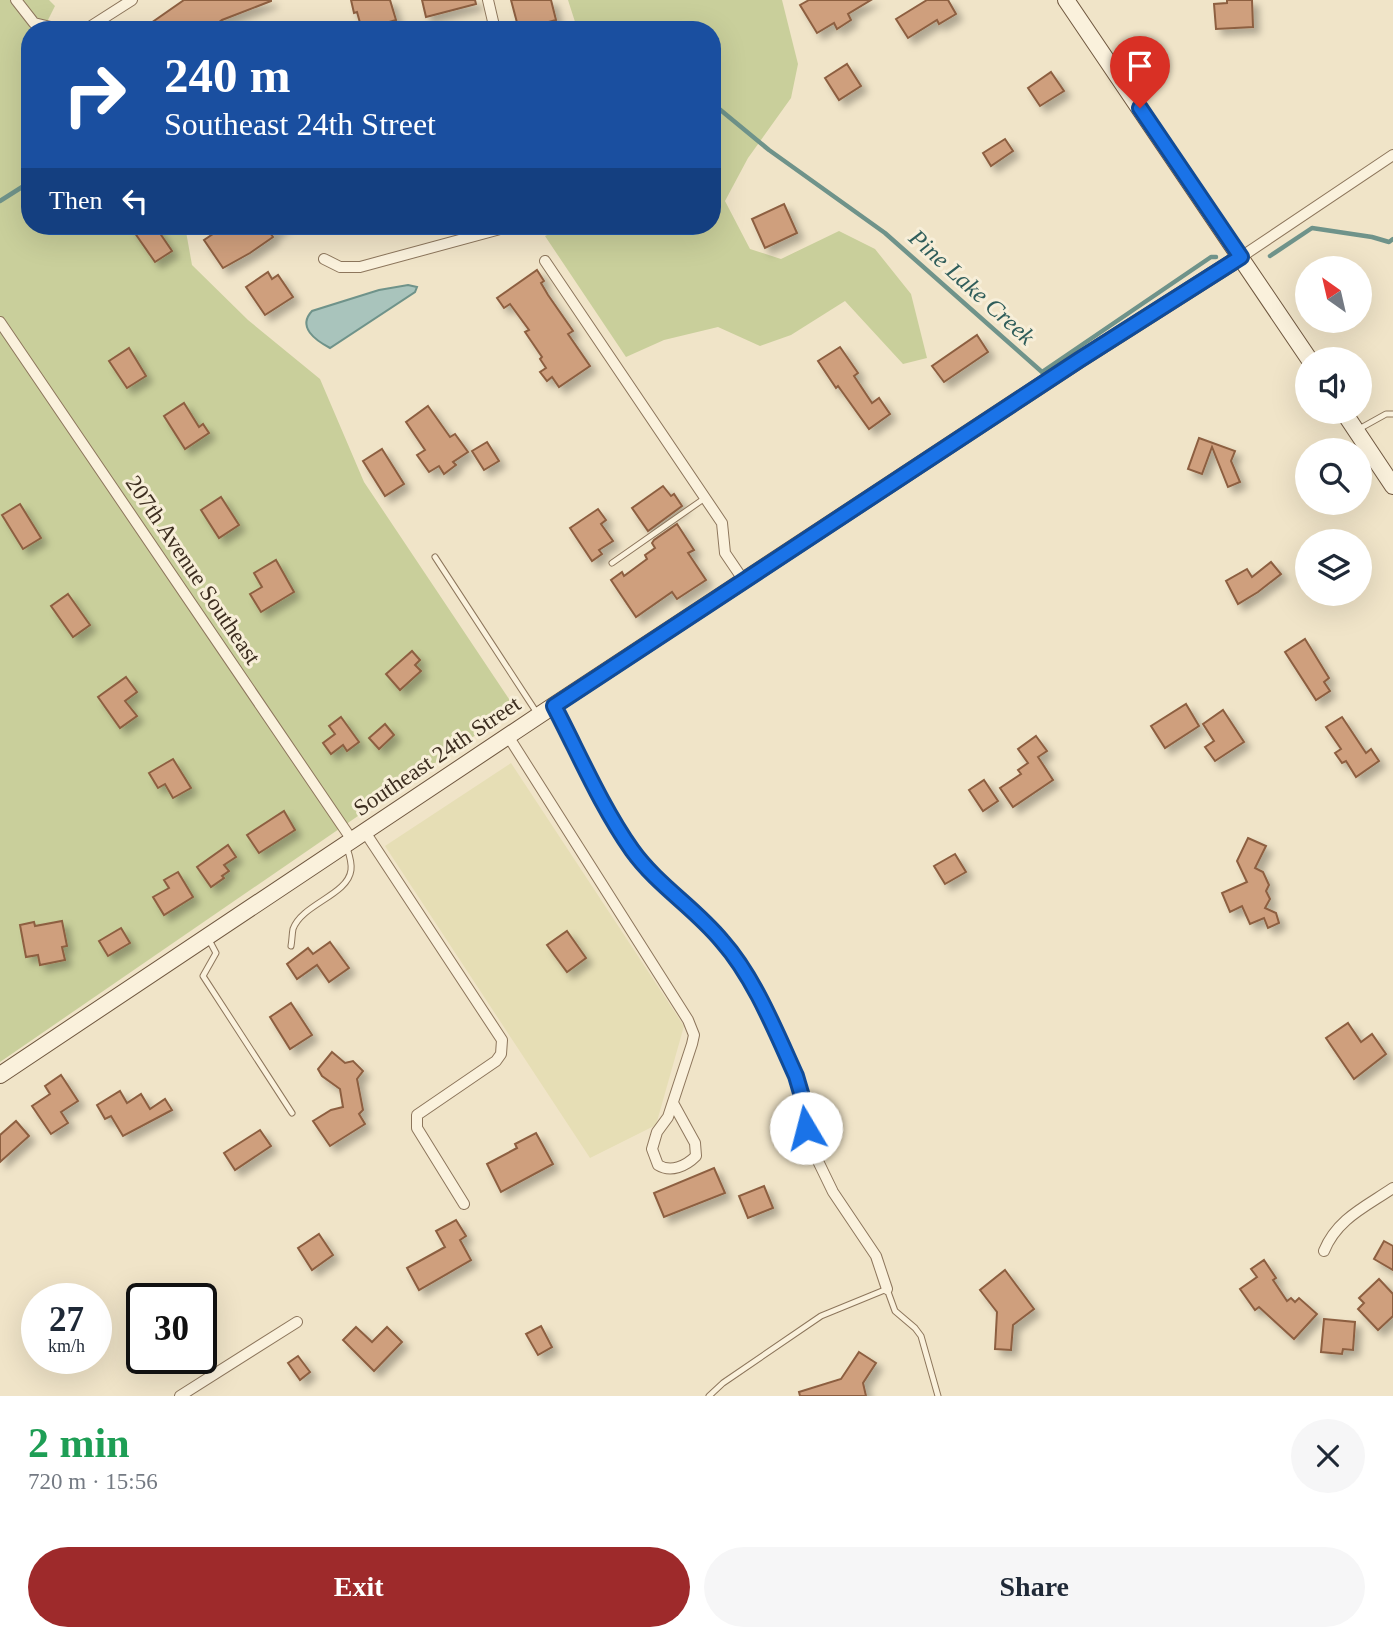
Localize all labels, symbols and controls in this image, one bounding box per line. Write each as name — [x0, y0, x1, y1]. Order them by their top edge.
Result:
pin — [1110, 36, 1170, 108]
icon: arrive — [1121, 47, 1159, 85]
text: 240 m — [164, 48, 291, 103]
icon: right — [49, 49, 140, 140]
text: Southeast 24th Street — [164, 106, 436, 142]
icon: left — [116, 182, 154, 220]
text: Then — [49, 186, 102, 215]
water label: Pine Lake Creek — [903, 223, 1040, 350]
north arrow — [1295, 256, 1372, 332]
map controls — [1295, 256, 1372, 606]
button: sound — [1295, 347, 1372, 424]
button: search — [1295, 438, 1372, 515]
street label: 207th Avenue Southeast — [121, 471, 266, 669]
button: layers — [1295, 529, 1372, 606]
street label: Southeast 24th Street — [349, 691, 526, 821]
position arrow — [769, 1091, 843, 1165]
speed limit sign: 30 — [126, 1283, 217, 1374]
text: 27 — [49, 1300, 84, 1339]
text: km/h — [48, 1336, 85, 1356]
button: close — [1291, 1419, 1365, 1493]
text: 2 min — [28, 1420, 130, 1466]
text: 720 m · 15:56 — [28, 1469, 158, 1494]
button: Exit — [28, 1547, 690, 1627]
button: Share — [704, 1547, 1365, 1627]

